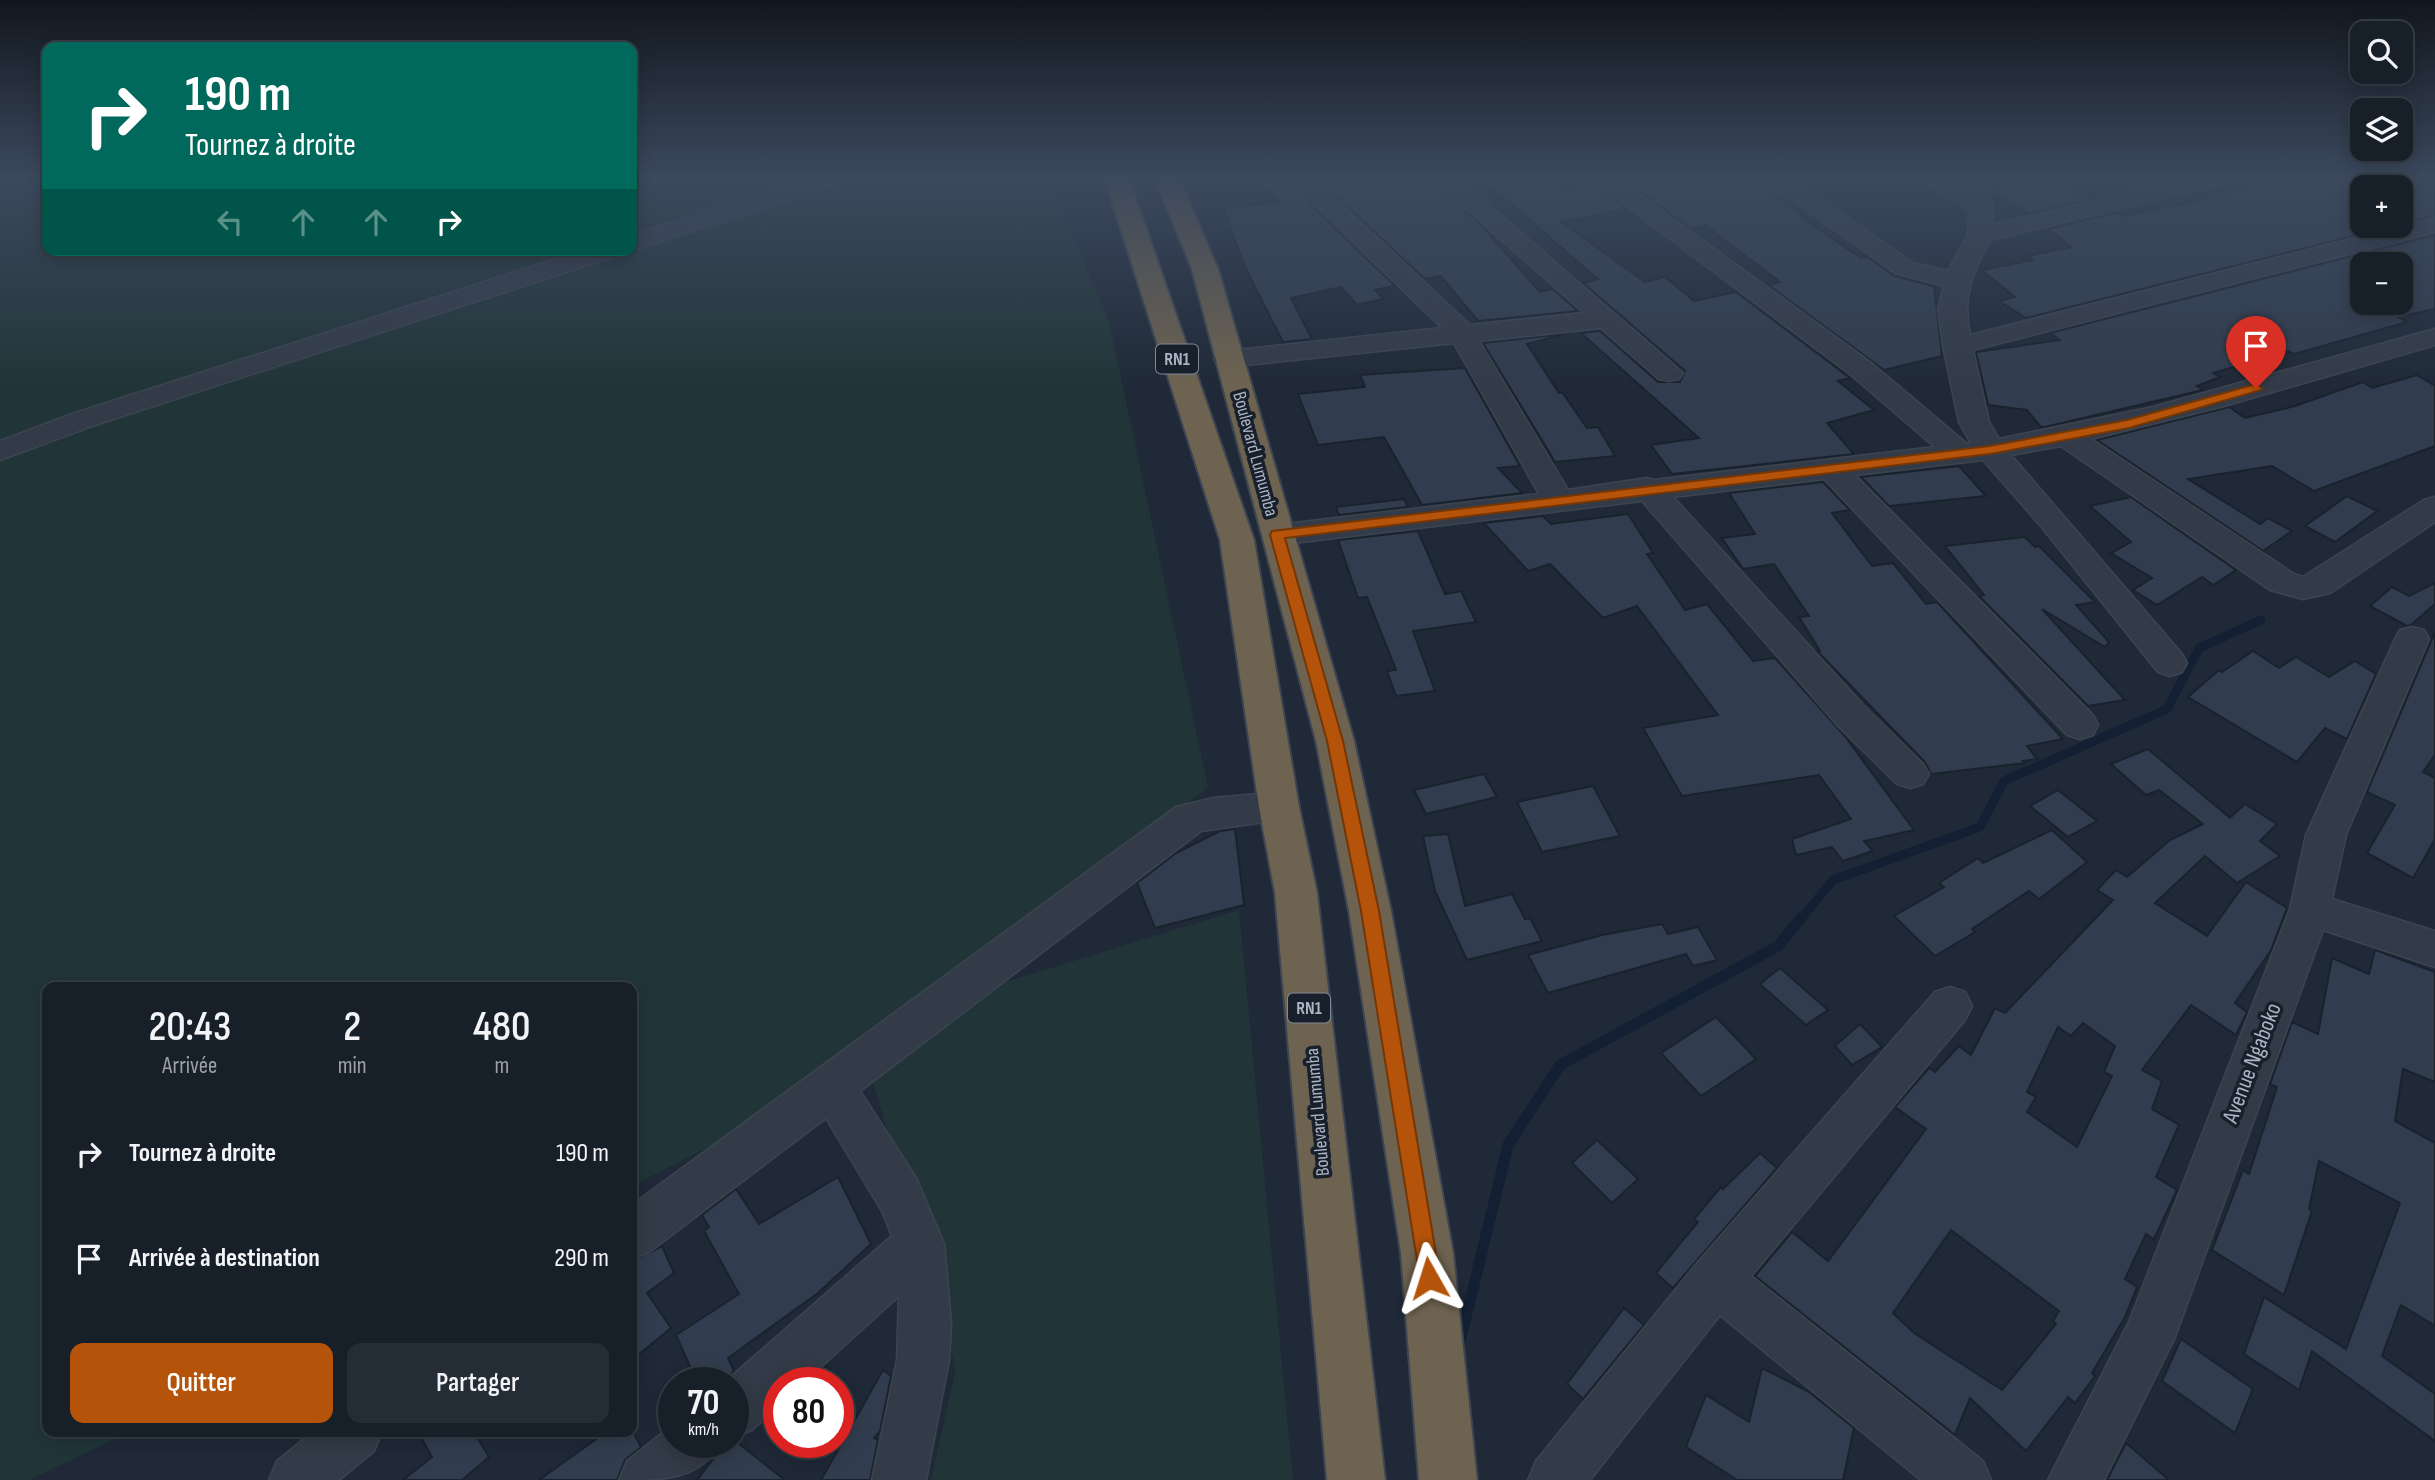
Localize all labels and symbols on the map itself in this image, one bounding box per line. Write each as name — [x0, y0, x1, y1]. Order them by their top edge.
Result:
pin — [2226, 316, 2286, 388]
road number: RN1 — [1156, 344, 1198, 374]
street label: Boulevard Lumumba — [1227, 389, 1283, 519]
road number: RN1 — [1288, 993, 1330, 1023]
street label: Avenue Ngaboko — [2216, 999, 2288, 1128]
street label: Boulevard Lumumba — [1301, 1047, 1335, 1177]
position arrow — [1392, 1241, 1466, 1315]
speed limit sign: 80 — [763, 1367, 854, 1458]

